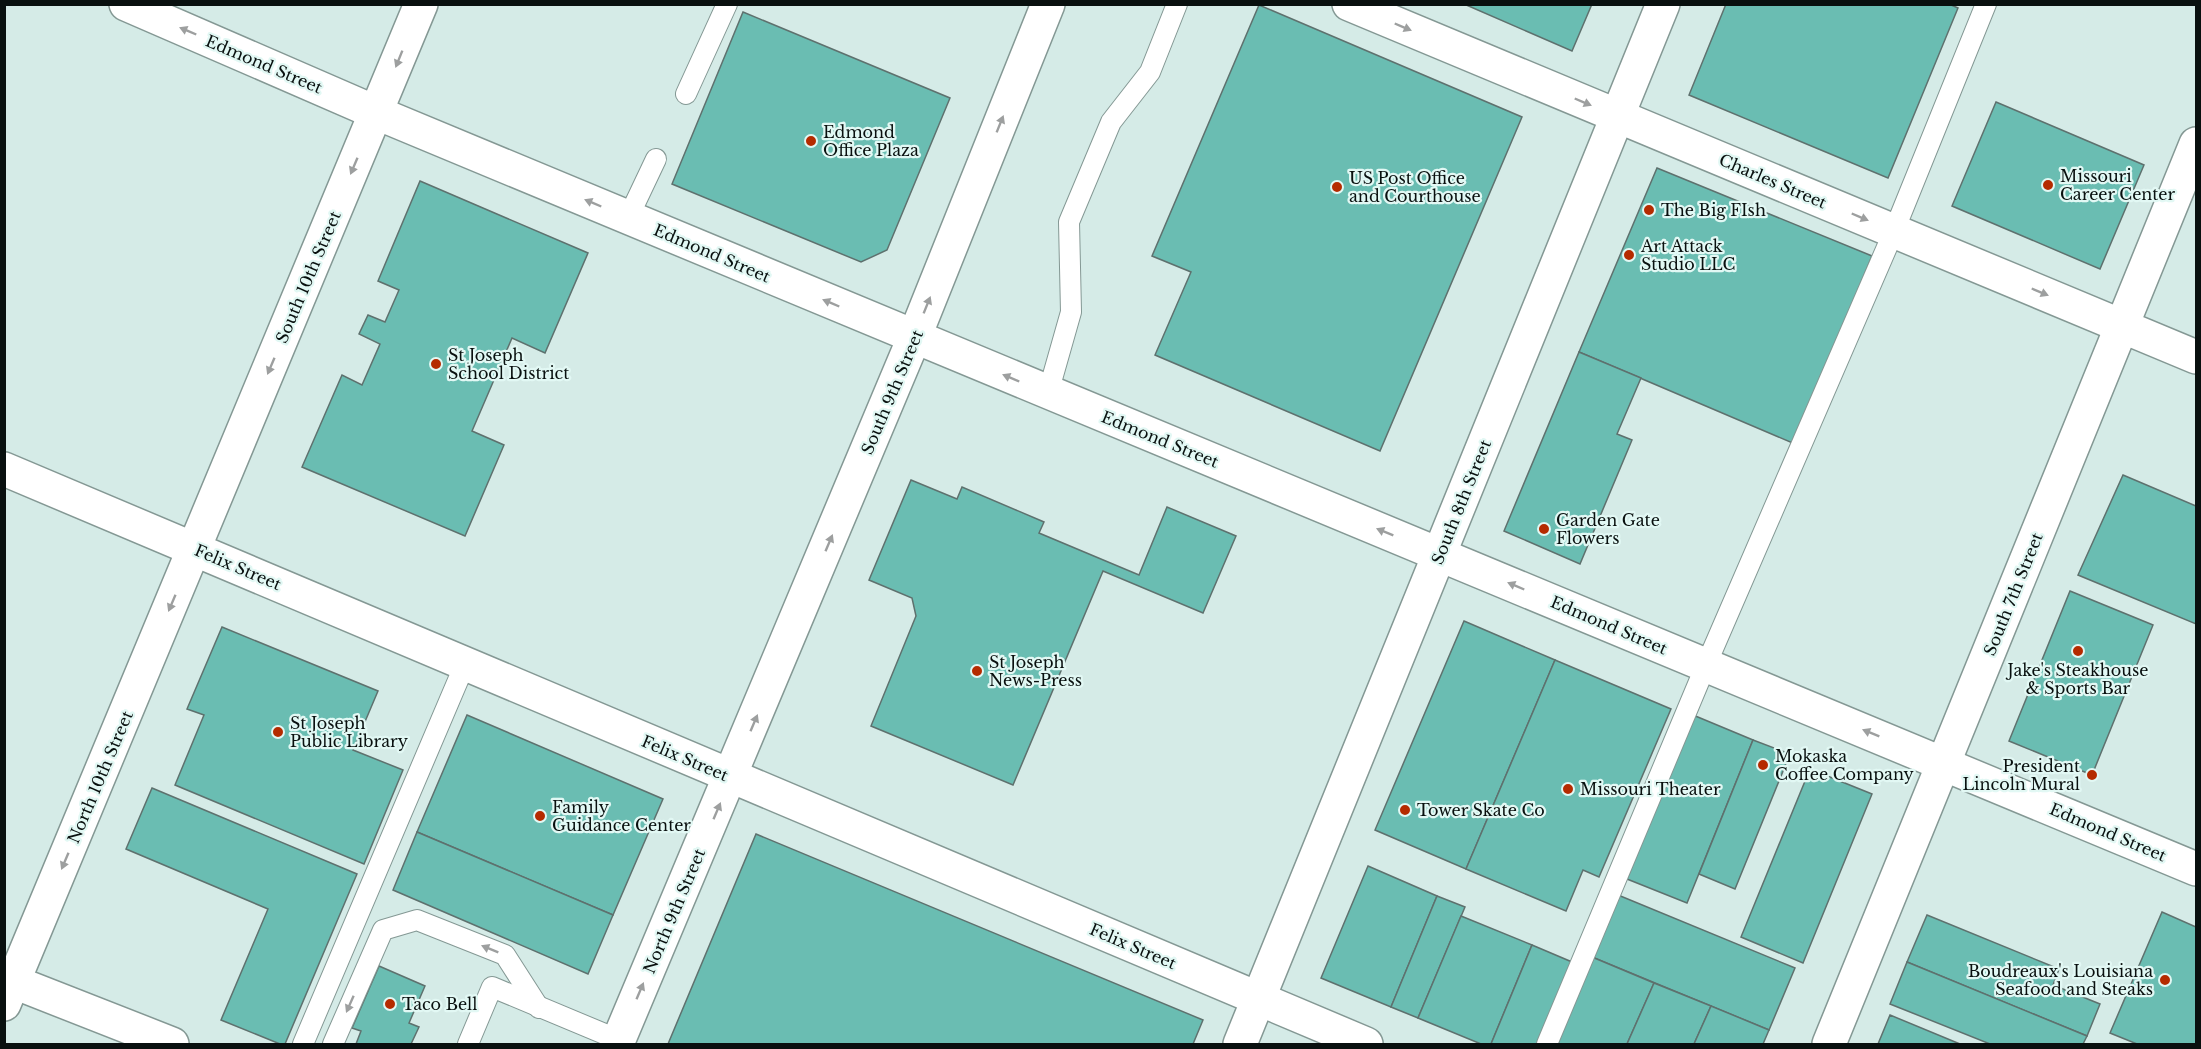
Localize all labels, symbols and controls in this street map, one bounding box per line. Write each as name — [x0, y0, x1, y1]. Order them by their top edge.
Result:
one-way arrow — [1394, 22, 1412, 32]
one-way arrow — [178, 26, 196, 36]
street label: Edmond Street — [203, 30, 325, 98]
one-way arrow — [394, 50, 404, 68]
one-way arrow — [1574, 97, 1592, 107]
one-way arrow — [995, 115, 1005, 133]
place label: Edmond Office Plaza — [823, 122, 919, 160]
marker: Edmond Office Plaza — [804, 134, 818, 148]
street label: Charles Street — [1716, 149, 1830, 213]
one-way arrow — [349, 158, 359, 176]
place label: Missouri Career Center — [2060, 166, 2176, 204]
place label: US Post Office and Courthouse — [1349, 168, 1481, 206]
marker: Missouri Career Center — [2041, 178, 2055, 192]
marker: US Post Office and Courthouse — [1330, 180, 1344, 194]
one-way arrow — [584, 198, 602, 207]
place label: The Big FIsh — [1661, 200, 1766, 220]
marker: The Big FIsh — [1642, 203, 1656, 217]
street label: South 10th Street — [271, 208, 345, 346]
one-way arrow — [1851, 212, 1869, 222]
street label: Edmond Street — [651, 219, 773, 287]
place label: Art Attack Studio LLC — [1640, 236, 1735, 274]
marker: Art Attack Studio LLC — [1622, 248, 1636, 262]
one-way arrow — [2031, 288, 2049, 297]
one-way arrow — [923, 296, 932, 314]
one-way arrow — [822, 298, 840, 307]
street label: South 9th Street — [857, 327, 927, 457]
place label: St Joseph School District — [448, 345, 569, 383]
one-way arrow — [266, 357, 275, 375]
marker: St Joseph School District — [429, 357, 443, 371]
one-way arrow — [1002, 373, 1020, 382]
street label: Edmond Street — [1098, 406, 1222, 472]
street label: South 8th Street — [1427, 437, 1495, 567]
place label: Garden Gate Flowers — [1556, 510, 1660, 548]
marker: Garden Gate Flowers — [1537, 522, 1551, 536]
one-way arrow — [1376, 527, 1394, 537]
street label: South 7th Street — [1979, 530, 2047, 658]
one-way arrow — [824, 535, 833, 552]
street label: Felix Street — [192, 540, 284, 594]
one-way arrow — [1507, 581, 1525, 590]
street label: Edmond Street — [1548, 591, 1670, 659]
one-way arrow — [167, 594, 176, 612]
marker: Jake's Steakhouse & Sports Bar — [2071, 644, 2085, 658]
place label: St Joseph News-Press — [989, 652, 1082, 690]
place label: Jake's Steakhouse & Sports Bar — [2006, 660, 2148, 698]
marker: St Joseph News-Press — [970, 664, 984, 678]
street label: North 10th Street — [63, 708, 137, 846]
place label: St Joseph Public Library — [290, 713, 409, 751]
one-way arrow — [749, 715, 758, 732]
marker: St Joseph Public Library — [271, 725, 285, 739]
one-way arrow — [1862, 729, 1879, 738]
street label: Felix Street — [639, 731, 731, 785]
place label: Mokaska Coffee Company — [1775, 746, 1915, 784]
place label: President Lincoln Mural — [1962, 756, 2080, 794]
marker: Mokaska Coffee Company — [1756, 758, 1770, 772]
marker: President Lincoln Mural — [2085, 768, 2099, 782]
place label: Missouri Theater — [1580, 779, 1721, 799]
marker: Missouri Theater — [1561, 782, 1575, 796]
place label: Family Guidance Center — [552, 797, 691, 835]
street label: Edmond Street — [2047, 798, 2169, 866]
place label: Tower Skate Co — [1417, 800, 1545, 820]
one-way arrow — [712, 803, 721, 820]
marker: Tower Skate Co — [1398, 803, 1412, 817]
marker: Family Guidance Center — [533, 809, 547, 823]
street label: North 9th Street — [639, 846, 709, 976]
one-way arrow — [60, 852, 70, 870]
street label: Felix Street — [1087, 919, 1179, 973]
one-way arrow — [481, 944, 499, 953]
place label: Boudreaux's Louisiana Seafood and Steaks — [1968, 961, 2153, 999]
marker: Boudreaux's Louisiana Seafood and Steaks — [2158, 973, 2172, 987]
one-way arrow — [635, 981, 645, 999]
place label: Taco Bell — [402, 994, 478, 1014]
one-way arrow — [345, 995, 355, 1013]
marker: Taco Bell — [383, 997, 397, 1011]

